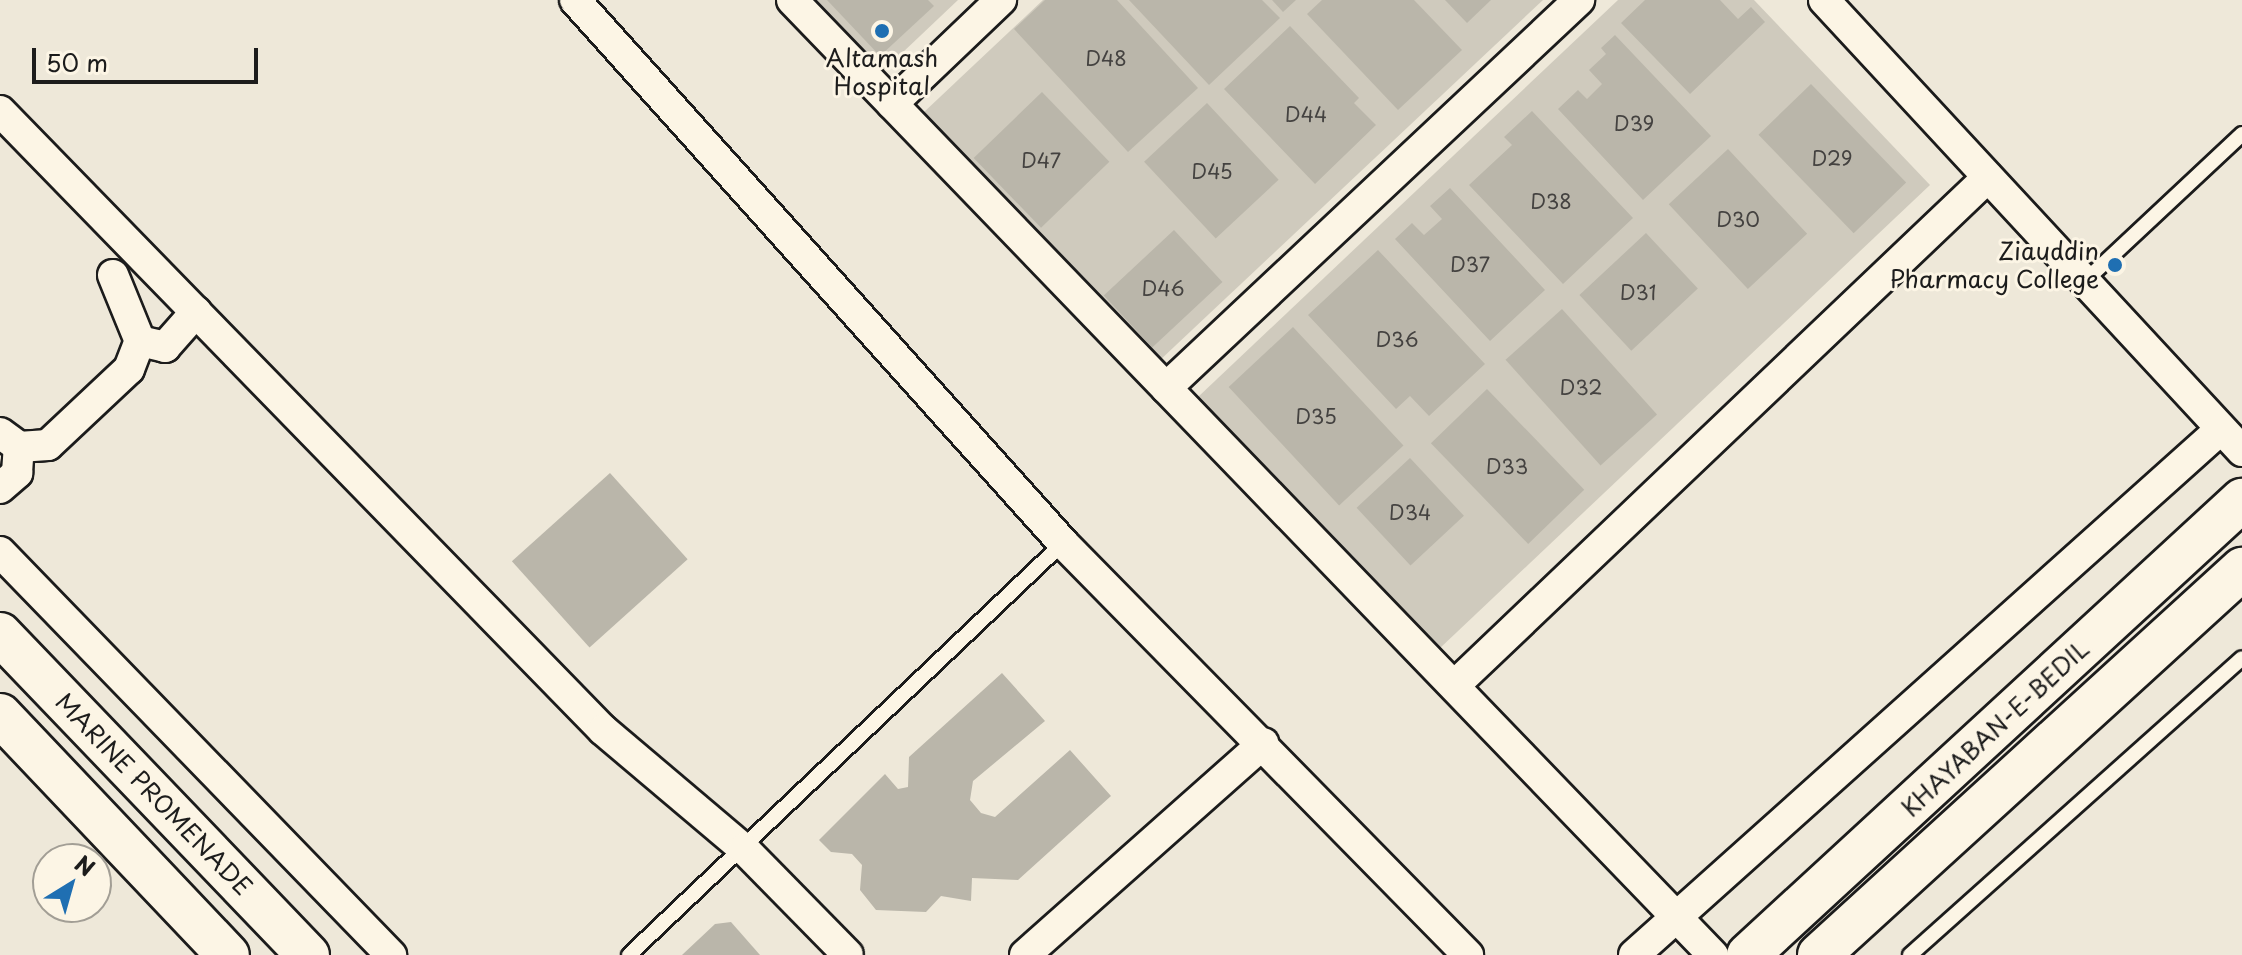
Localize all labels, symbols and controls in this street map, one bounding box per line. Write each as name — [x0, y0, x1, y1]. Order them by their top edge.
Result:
marker: Altamash Hospital — [873, 22, 891, 40]
scale bar — [36, 32, 262, 82]
text: 50 m — [46, 44, 108, 80]
place label: Altamash Hospital — [826, 44, 938, 100]
house number: D48 — [1085, 46, 1127, 70]
house number: D44 — [1285, 102, 1327, 126]
house number: D39 — [1614, 111, 1654, 135]
house number: D29 — [1812, 146, 1852, 170]
house number: D47 — [1021, 148, 1061, 172]
house number: D45 — [1191, 159, 1233, 183]
house number: D38 — [1530, 189, 1572, 213]
house number: D30 — [1716, 207, 1760, 231]
place label: Ziauddin Pharmacy College — [1889, 237, 2099, 293]
house number: D37 — [1450, 252, 1490, 276]
marker: Ziauddin Pharmacy College — [2106, 256, 2124, 274]
house number: D46 — [1141, 276, 1185, 300]
house number: D31 — [1620, 280, 1656, 304]
house number: D36 — [1375, 327, 1419, 351]
house number: D32 — [1560, 375, 1602, 399]
house number: D35 — [1295, 404, 1337, 428]
house number: D33 — [1486, 454, 1528, 478]
house number: D34 — [1389, 500, 1431, 524]
street label: KHAYABAN-E-BEDIL — [1896, 634, 2094, 822]
street label: MARINE PROMENADE — [50, 687, 258, 901]
north arrow — [32, 843, 112, 923]

